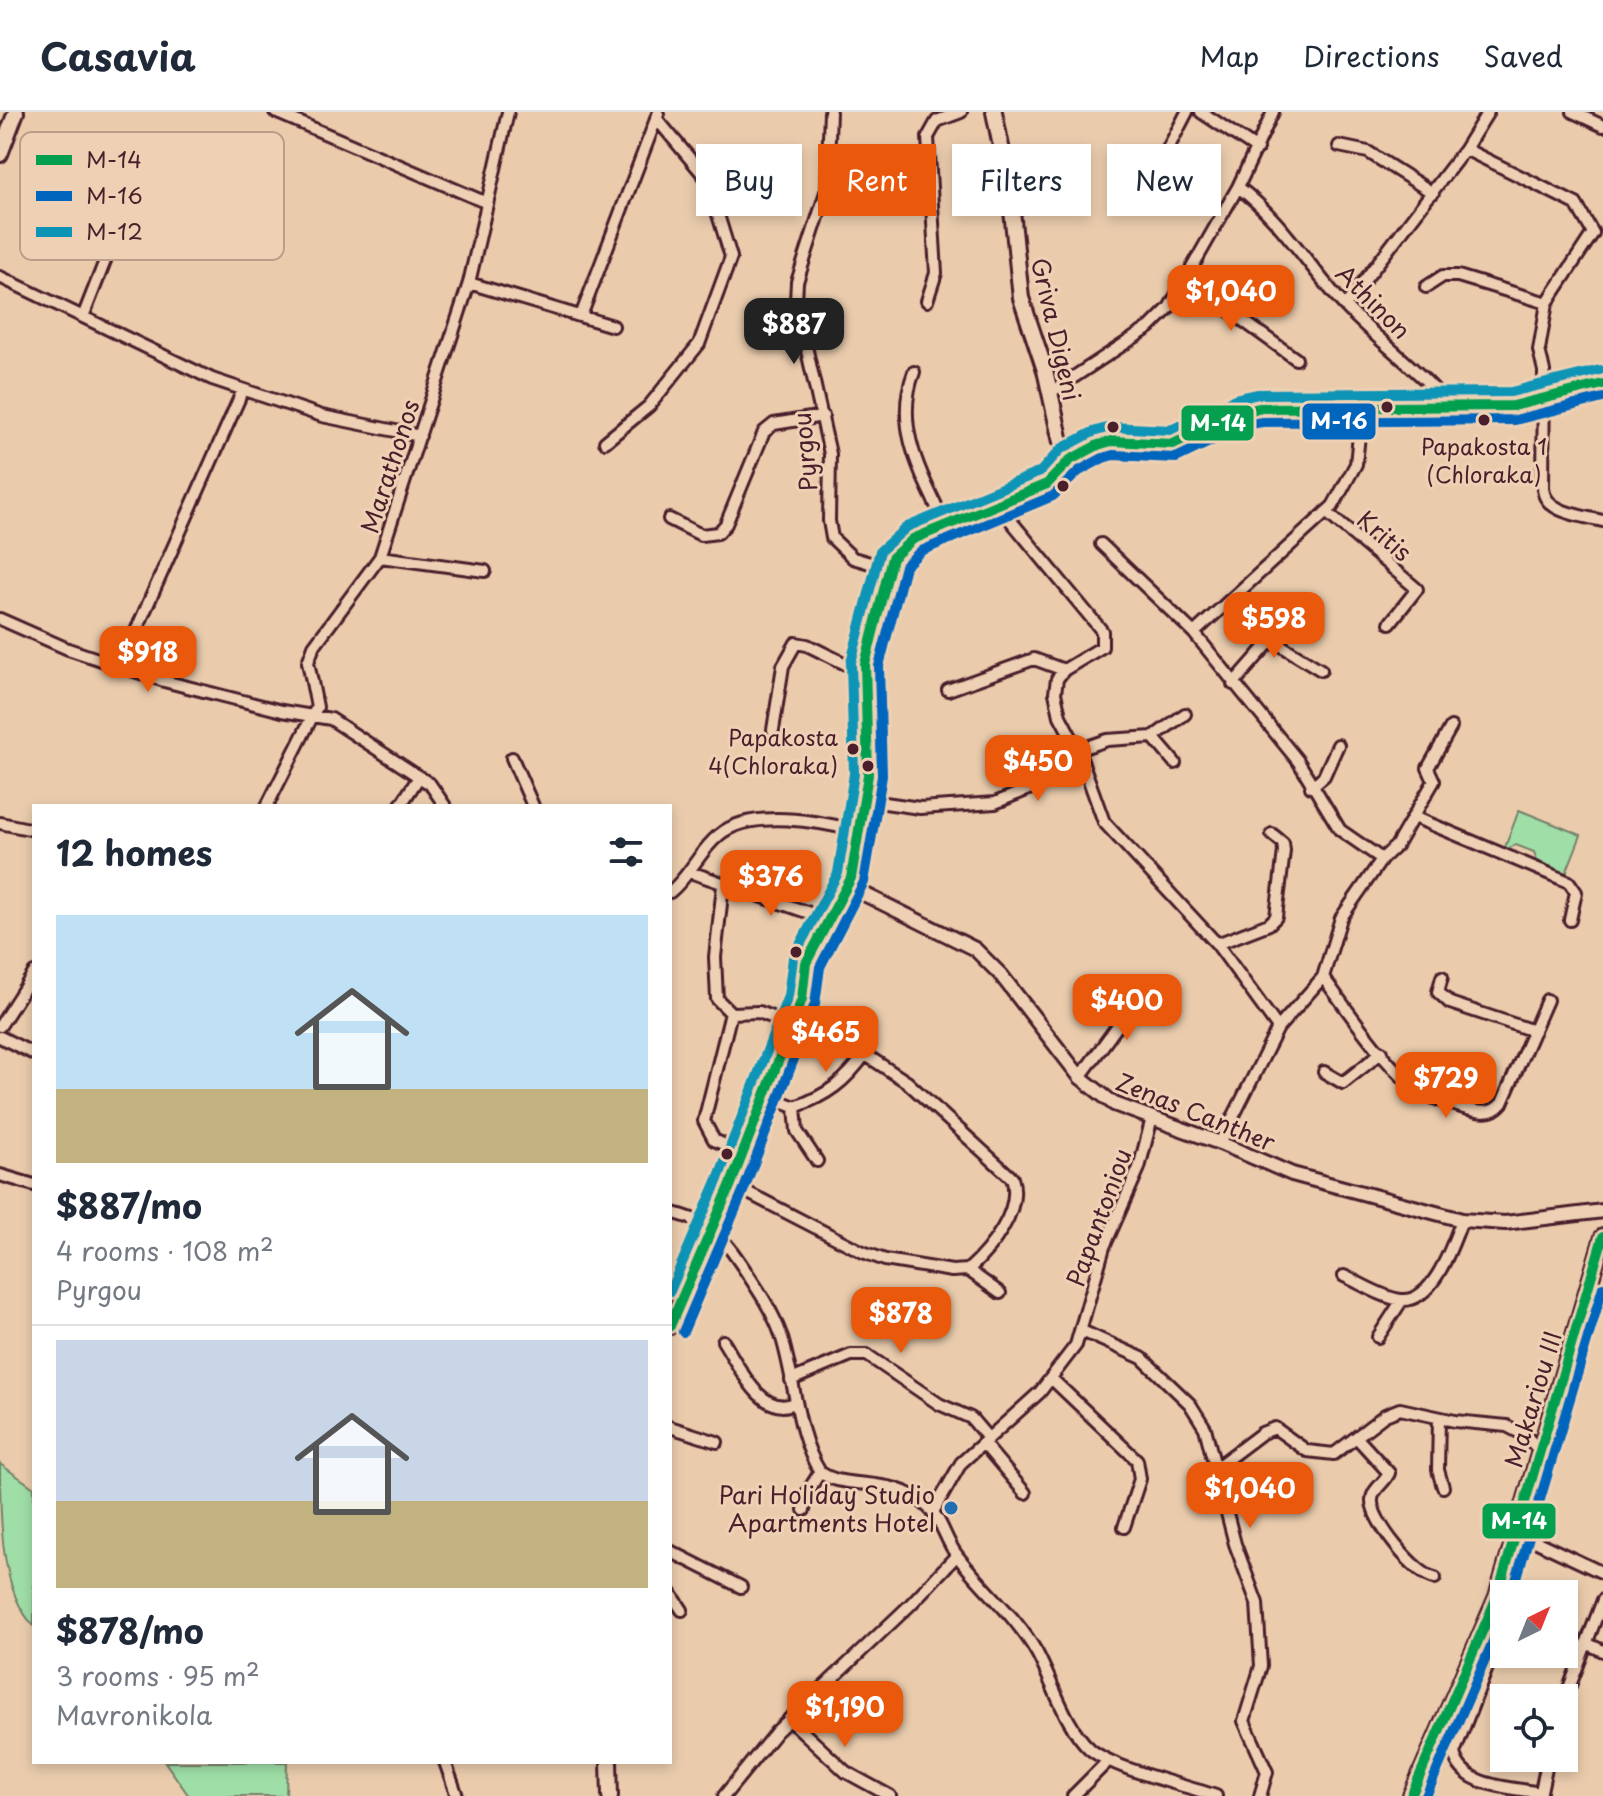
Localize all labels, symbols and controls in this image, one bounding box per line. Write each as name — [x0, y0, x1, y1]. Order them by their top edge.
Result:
text: Casavia — [40, 27, 196, 84]
text: Map — [1200, 34, 1259, 77]
text: Directions — [1303, 34, 1440, 77]
text: Saved — [1484, 34, 1563, 77]
legend — [20, 132, 284, 260]
text: M-14 — [86, 142, 142, 175]
chip: Buy — [696, 144, 802, 216]
chip: Rent — [818, 144, 936, 216]
chip: Filters — [952, 144, 1091, 216]
chip: New — [1107, 144, 1221, 216]
text: M-16 — [86, 178, 143, 211]
text: M-12 — [86, 214, 143, 247]
street label: Griva Digeni — [1023, 254, 1091, 404]
street label: Athinon — [1328, 255, 1420, 347]
pin: $1,040 — [1166, 265, 1296, 333]
text: $1,040 — [1185, 271, 1277, 310]
pin: $887 — [747, 298, 841, 366]
text: $887 — [762, 304, 826, 343]
street label: Marathonos — [350, 394, 428, 538]
unlabelled marker — [1379, 399, 1395, 415]
line badge: M-16 — [1301, 402, 1377, 441]
text: M-16 — [1311, 403, 1367, 436]
line badge: M-14 — [1180, 404, 1255, 442]
text: M-14 — [1190, 405, 1246, 438]
street label: Pyrgou — [783, 411, 825, 493]
marker: Papakosta 1 (Chloraka) — [1476, 412, 1492, 428]
unlabelled marker — [1105, 419, 1121, 435]
place label: Papakosta 1 (Chloraka) — [1421, 429, 1547, 490]
unlabelled marker — [1055, 478, 1071, 494]
street label: Kritis — [1350, 501, 1420, 569]
pin: $598 — [1227, 592, 1321, 660]
text: $598 — [1242, 598, 1306, 637]
pin: $918 — [101, 626, 195, 694]
text: $918 — [118, 632, 178, 671]
place label: Papakosta 4(Chloraka) — [708, 720, 838, 781]
pin: $450 — [991, 735, 1085, 803]
marker: Papakosta 4(Chloraka) — [845, 741, 861, 757]
text: $450 — [1003, 741, 1073, 780]
unlabelled marker — [860, 758, 876, 774]
text: 12 homes — [56, 826, 212, 878]
icon: filters — [604, 830, 648, 874]
pin: $376 — [724, 850, 818, 918]
text: $376 — [738, 856, 804, 895]
unlabelled marker — [788, 944, 804, 960]
icon: home — [280, 967, 424, 1111]
pin: $400 — [1080, 974, 1174, 1042]
text: $400 — [1091, 980, 1163, 1019]
pin: $465 — [779, 1006, 873, 1074]
text: $465 — [791, 1012, 861, 1051]
pin: $729 — [1399, 1052, 1493, 1120]
text: $729 — [1414, 1058, 1478, 1097]
street label: Zenas Canther — [1111, 1063, 1282, 1160]
street label: Papantoniou — [1056, 1143, 1140, 1291]
unlabelled marker — [719, 1146, 735, 1162]
text: $887/mo — [56, 1179, 202, 1231]
text: 4 rooms · 108 m² — [56, 1231, 274, 1270]
text: Pyrgou — [56, 1270, 142, 1309]
pin: $878 — [854, 1287, 948, 1355]
text: $878 — [869, 1293, 933, 1332]
street label: Makariou III — [1494, 1326, 1570, 1472]
icon: home — [280, 1392, 424, 1536]
pin: $1,040 — [1185, 1462, 1315, 1530]
text: $1,040 — [1204, 1468, 1296, 1507]
place label: Pari Holiday Studio Apartments Hotel — [719, 1476, 935, 1540]
marker: Pari Holiday Studio Apartments Hotel — [942, 1499, 960, 1517]
line badge: M-14 — [1481, 1502, 1557, 1540]
text: M-14 — [1491, 1503, 1547, 1536]
north arrow — [1490, 1580, 1578, 1668]
map controls — [1490, 1580, 1578, 1772]
text: $878/mo — [56, 1604, 204, 1656]
text: 3 rooms · 95 m² — [56, 1656, 260, 1695]
pin: $1,190 — [780, 1681, 910, 1749]
button: locate — [1490, 1684, 1578, 1772]
text: $1,190 — [805, 1687, 885, 1726]
text: Mavronikola — [56, 1695, 212, 1734]

